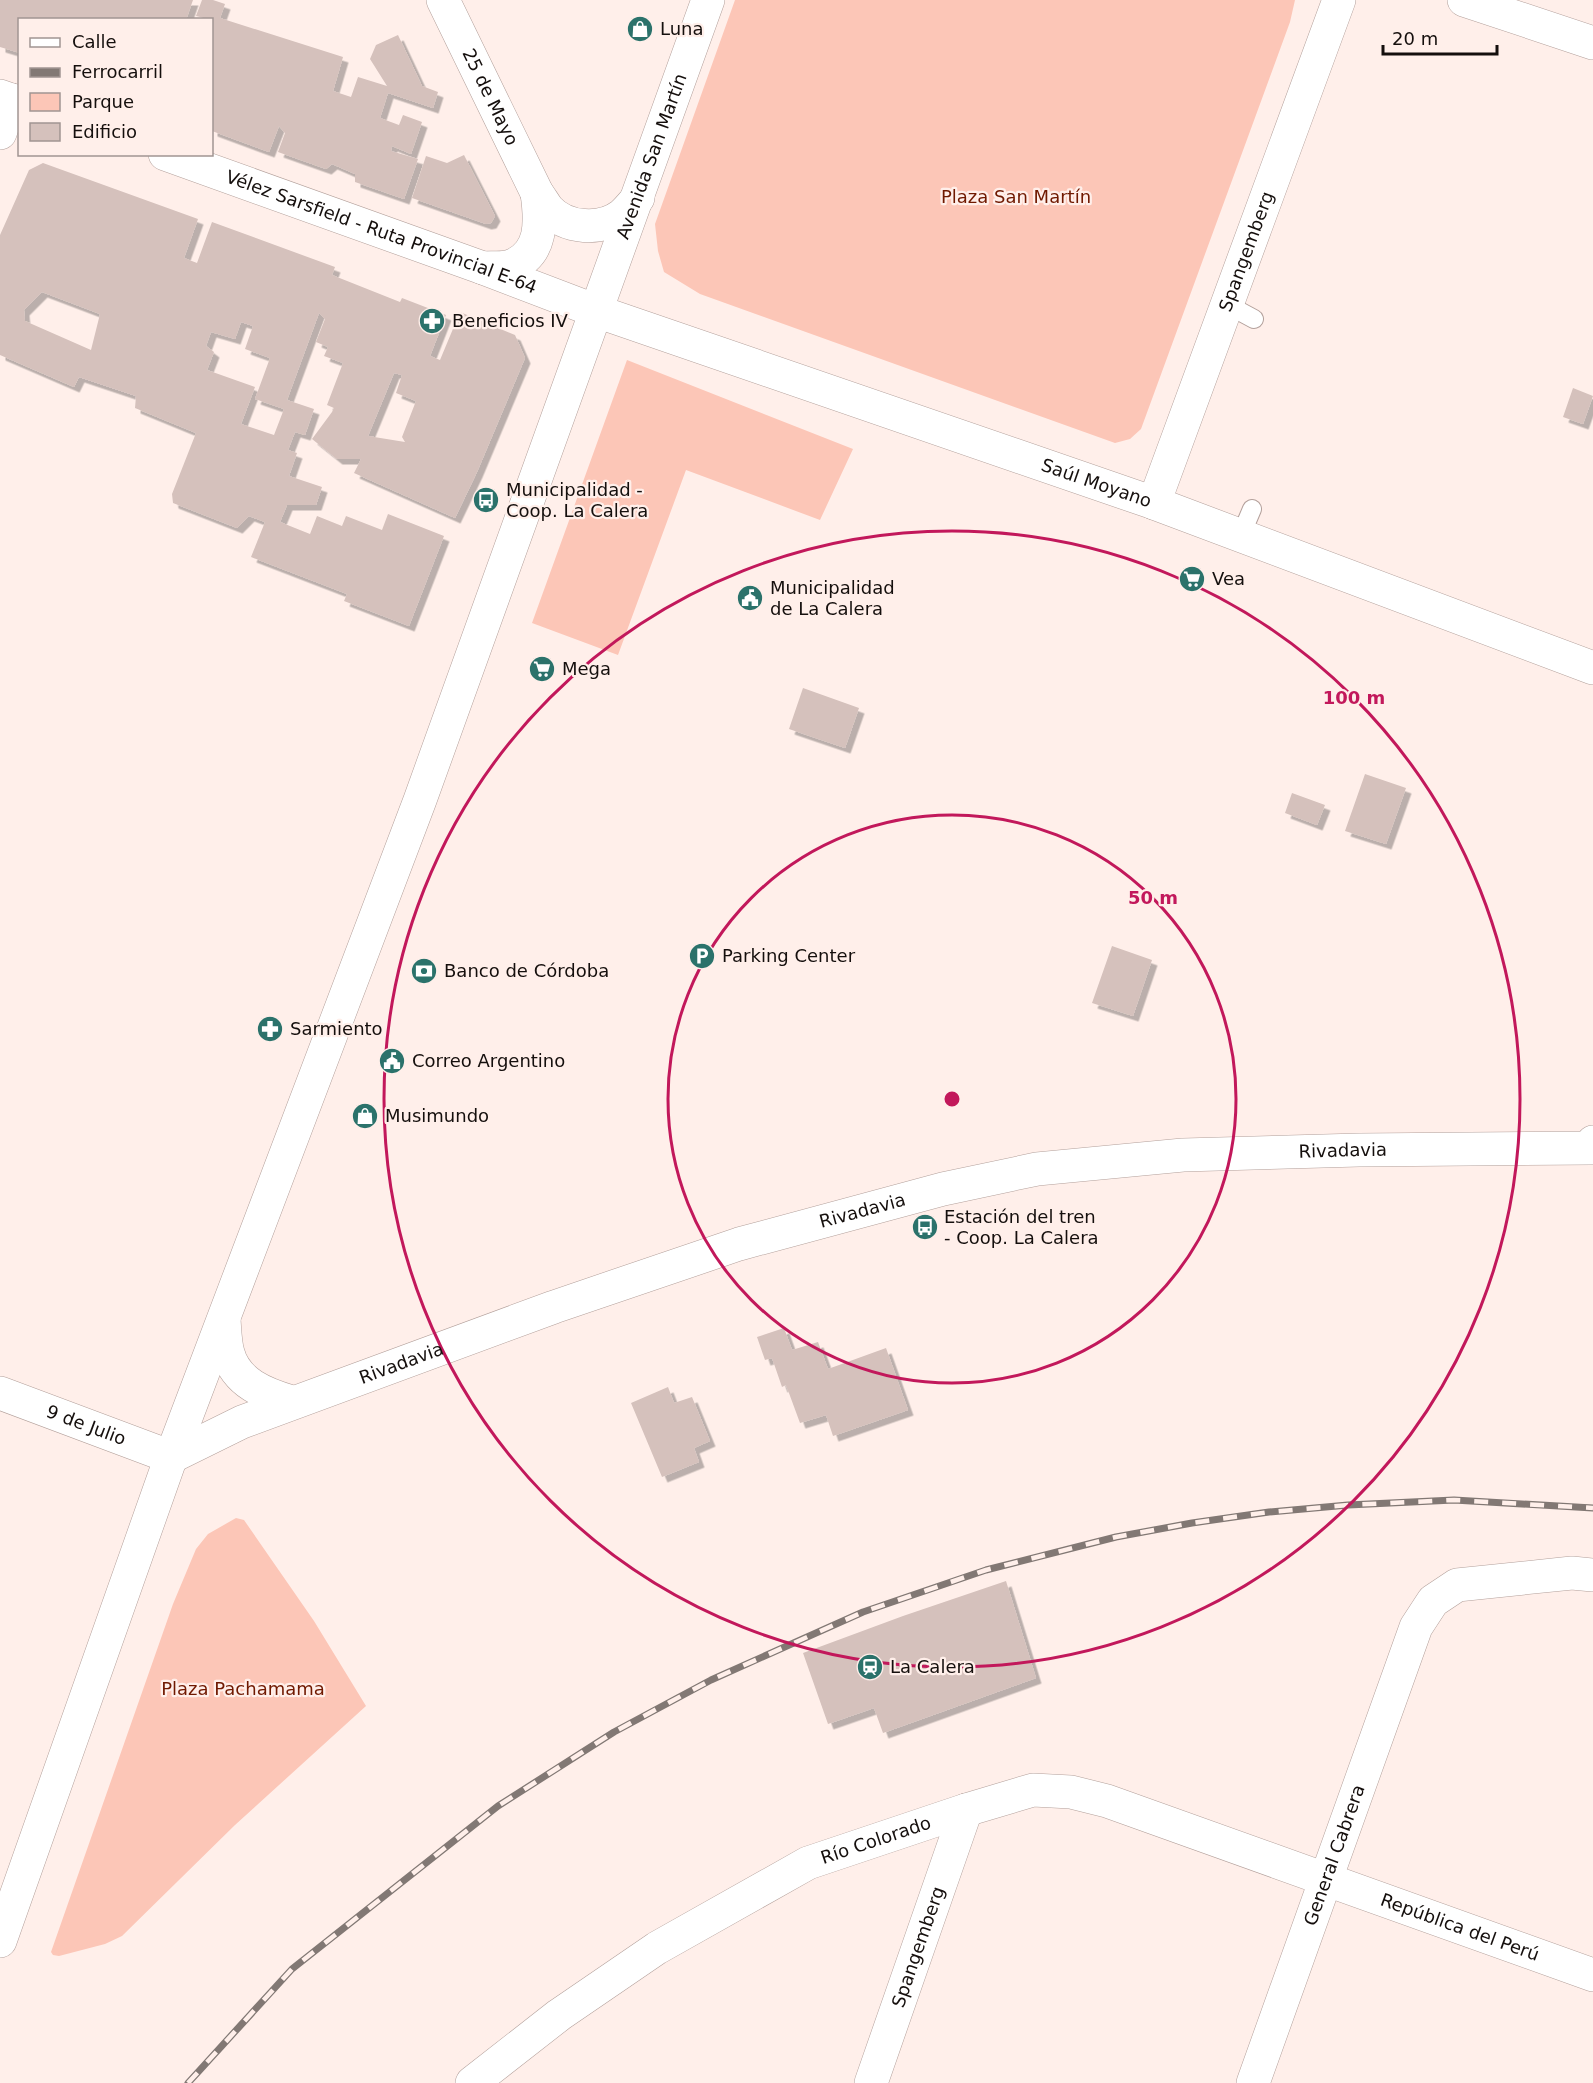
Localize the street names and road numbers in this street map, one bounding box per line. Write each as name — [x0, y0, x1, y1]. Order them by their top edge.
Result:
street label: 25 de Mayo — [458, 45, 523, 149]
street label: Avenida San Martín — [612, 70, 691, 242]
street label: Vélez Sarsfield - Ruta Provincial E-64 — [223, 166, 540, 298]
street label: Spangemberg — [1214, 188, 1278, 314]
street label: Saúl Moyano — [1039, 454, 1155, 511]
street label: Rivadavia — [1298, 1139, 1387, 1162]
street label: Rivadavia — [817, 1189, 908, 1232]
street label: Rivadavia — [356, 1338, 446, 1388]
street label: 9 de Julio — [44, 1400, 129, 1449]
street label: General Cabrera — [1299, 1782, 1369, 1928]
street label: Río Colorado — [818, 1812, 933, 1868]
street label: Spangemberg — [887, 1884, 949, 2010]
street label: República del Perú — [1378, 1889, 1542, 1965]

